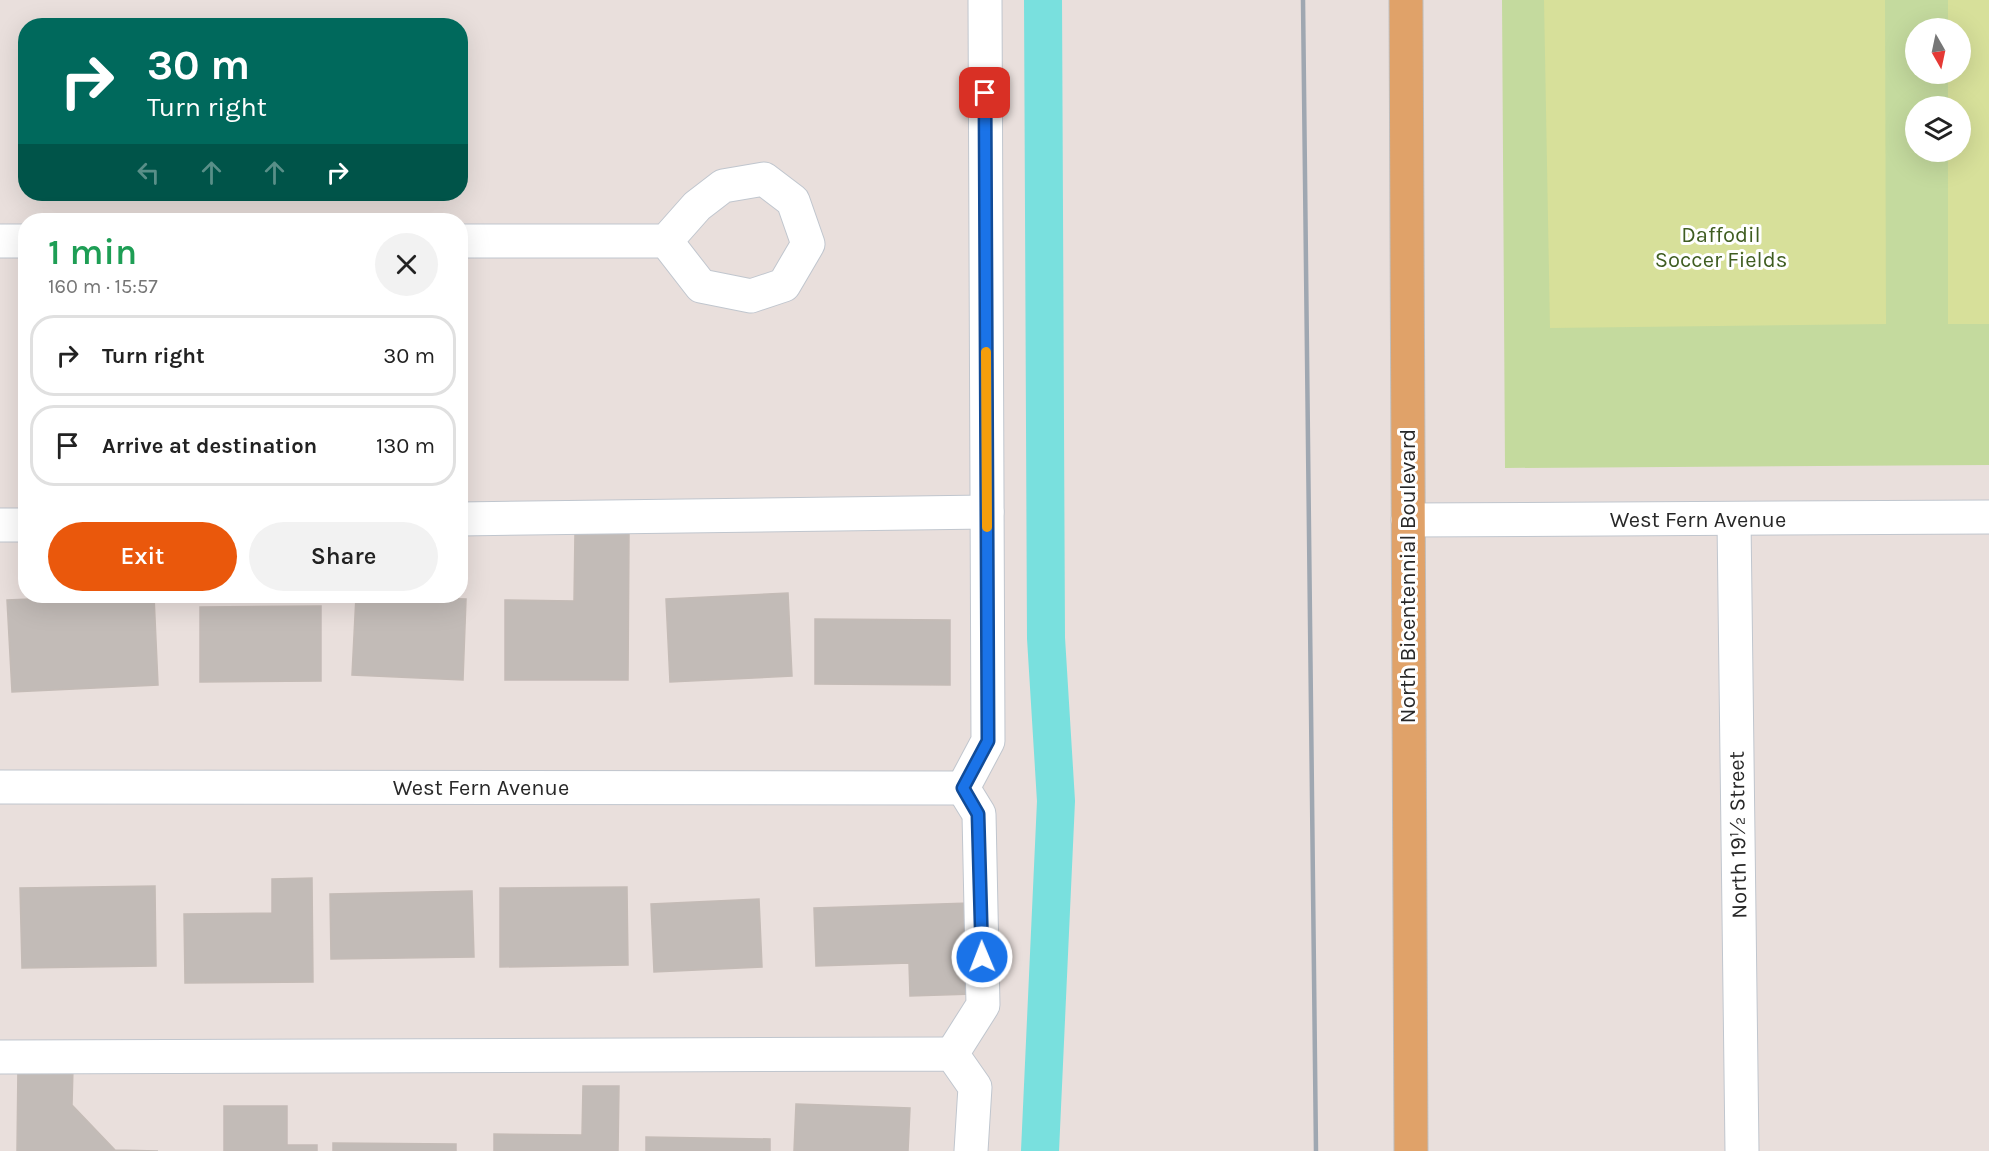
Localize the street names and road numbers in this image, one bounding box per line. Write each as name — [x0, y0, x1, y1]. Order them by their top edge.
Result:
street label: North Bicentennial Boulevard — [1395, 429, 1421, 723]
street label: West Fern Avenue — [1610, 507, 1786, 533]
street label: North 19½ Street — [1724, 751, 1752, 919]
street label: West Fern Avenue — [393, 775, 569, 801]

